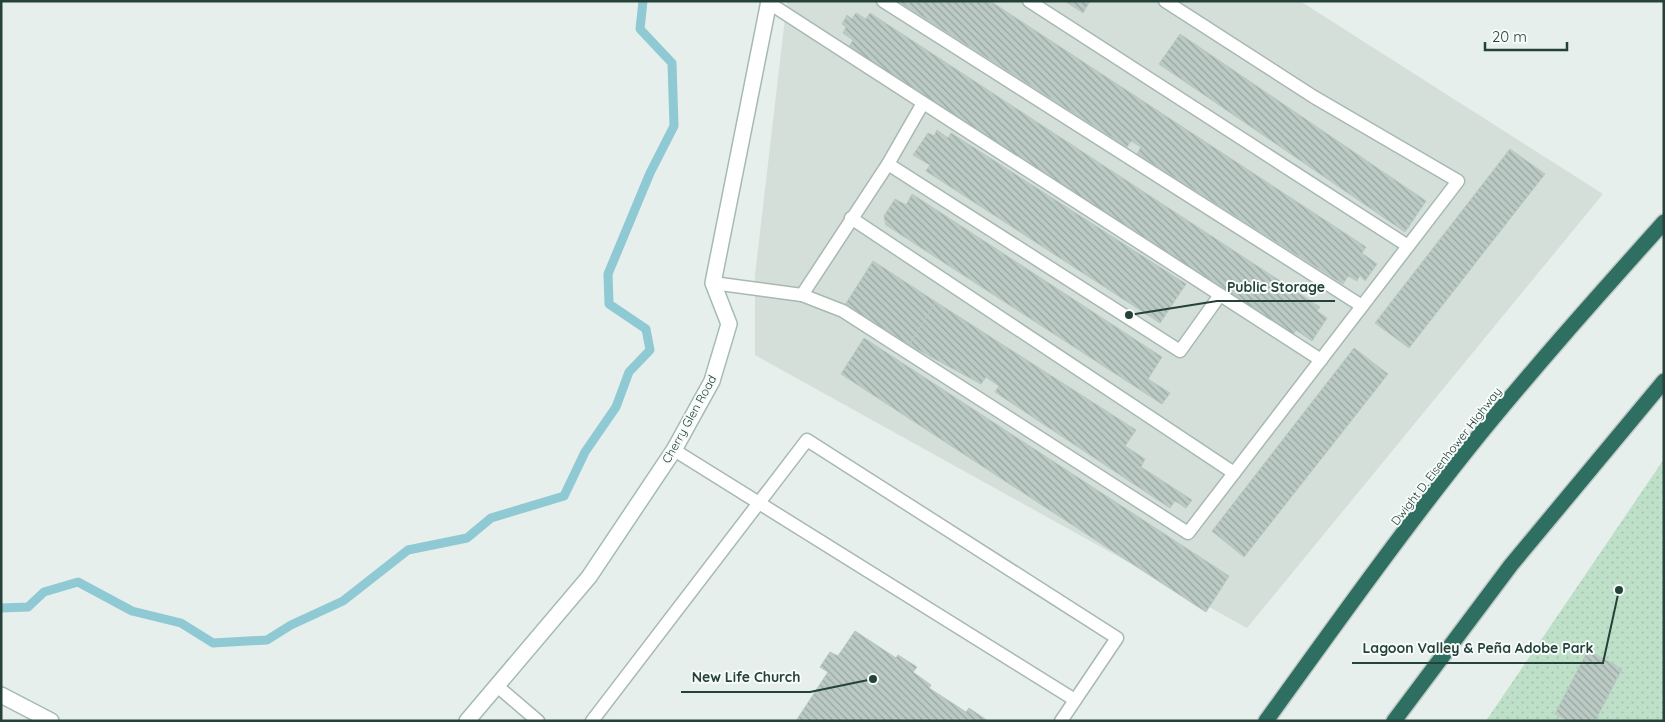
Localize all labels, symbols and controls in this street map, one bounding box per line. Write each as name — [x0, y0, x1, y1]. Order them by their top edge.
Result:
scale bar — [1485, 20, 1568, 52]
text: 20 m — [1492, 27, 1527, 46]
callout: Public Storage — [1217, 272, 1335, 301]
text: Public Storage — [1227, 278, 1325, 296]
street label: Cherry Glen Road — [659, 372, 719, 466]
street label: Dwight D. Eisenhower Highway — [1387, 384, 1505, 528]
callout: Lagoon Valley & Peña Adobe Park — [1352, 634, 1603, 663]
text: Lagoon Valley & Peña Adobe Park — [1362, 639, 1594, 657]
callout: New Life Church — [681, 663, 810, 692]
text: New Life Church — [692, 668, 800, 686]

